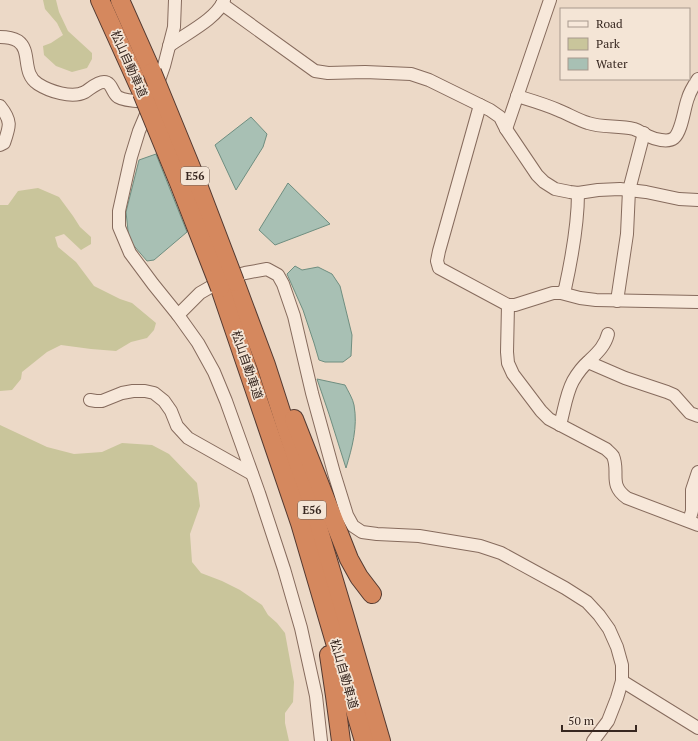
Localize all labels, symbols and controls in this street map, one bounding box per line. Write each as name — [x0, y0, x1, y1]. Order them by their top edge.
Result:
legend — [560, 8, 690, 80]
text: Road — [596, 16, 623, 31]
street label: 松山自動車道 — [108, 28, 151, 100]
text: Park — [596, 36, 621, 51]
text: Water — [596, 56, 628, 71]
road number: E56 — [181, 167, 209, 185]
street label: 松山自動車道 — [229, 328, 266, 401]
road number: E56 — [298, 501, 326, 519]
street label: 松山自動車道 — [327, 637, 362, 711]
scale bar — [562, 707, 636, 733]
text: 50 m — [568, 713, 595, 728]

